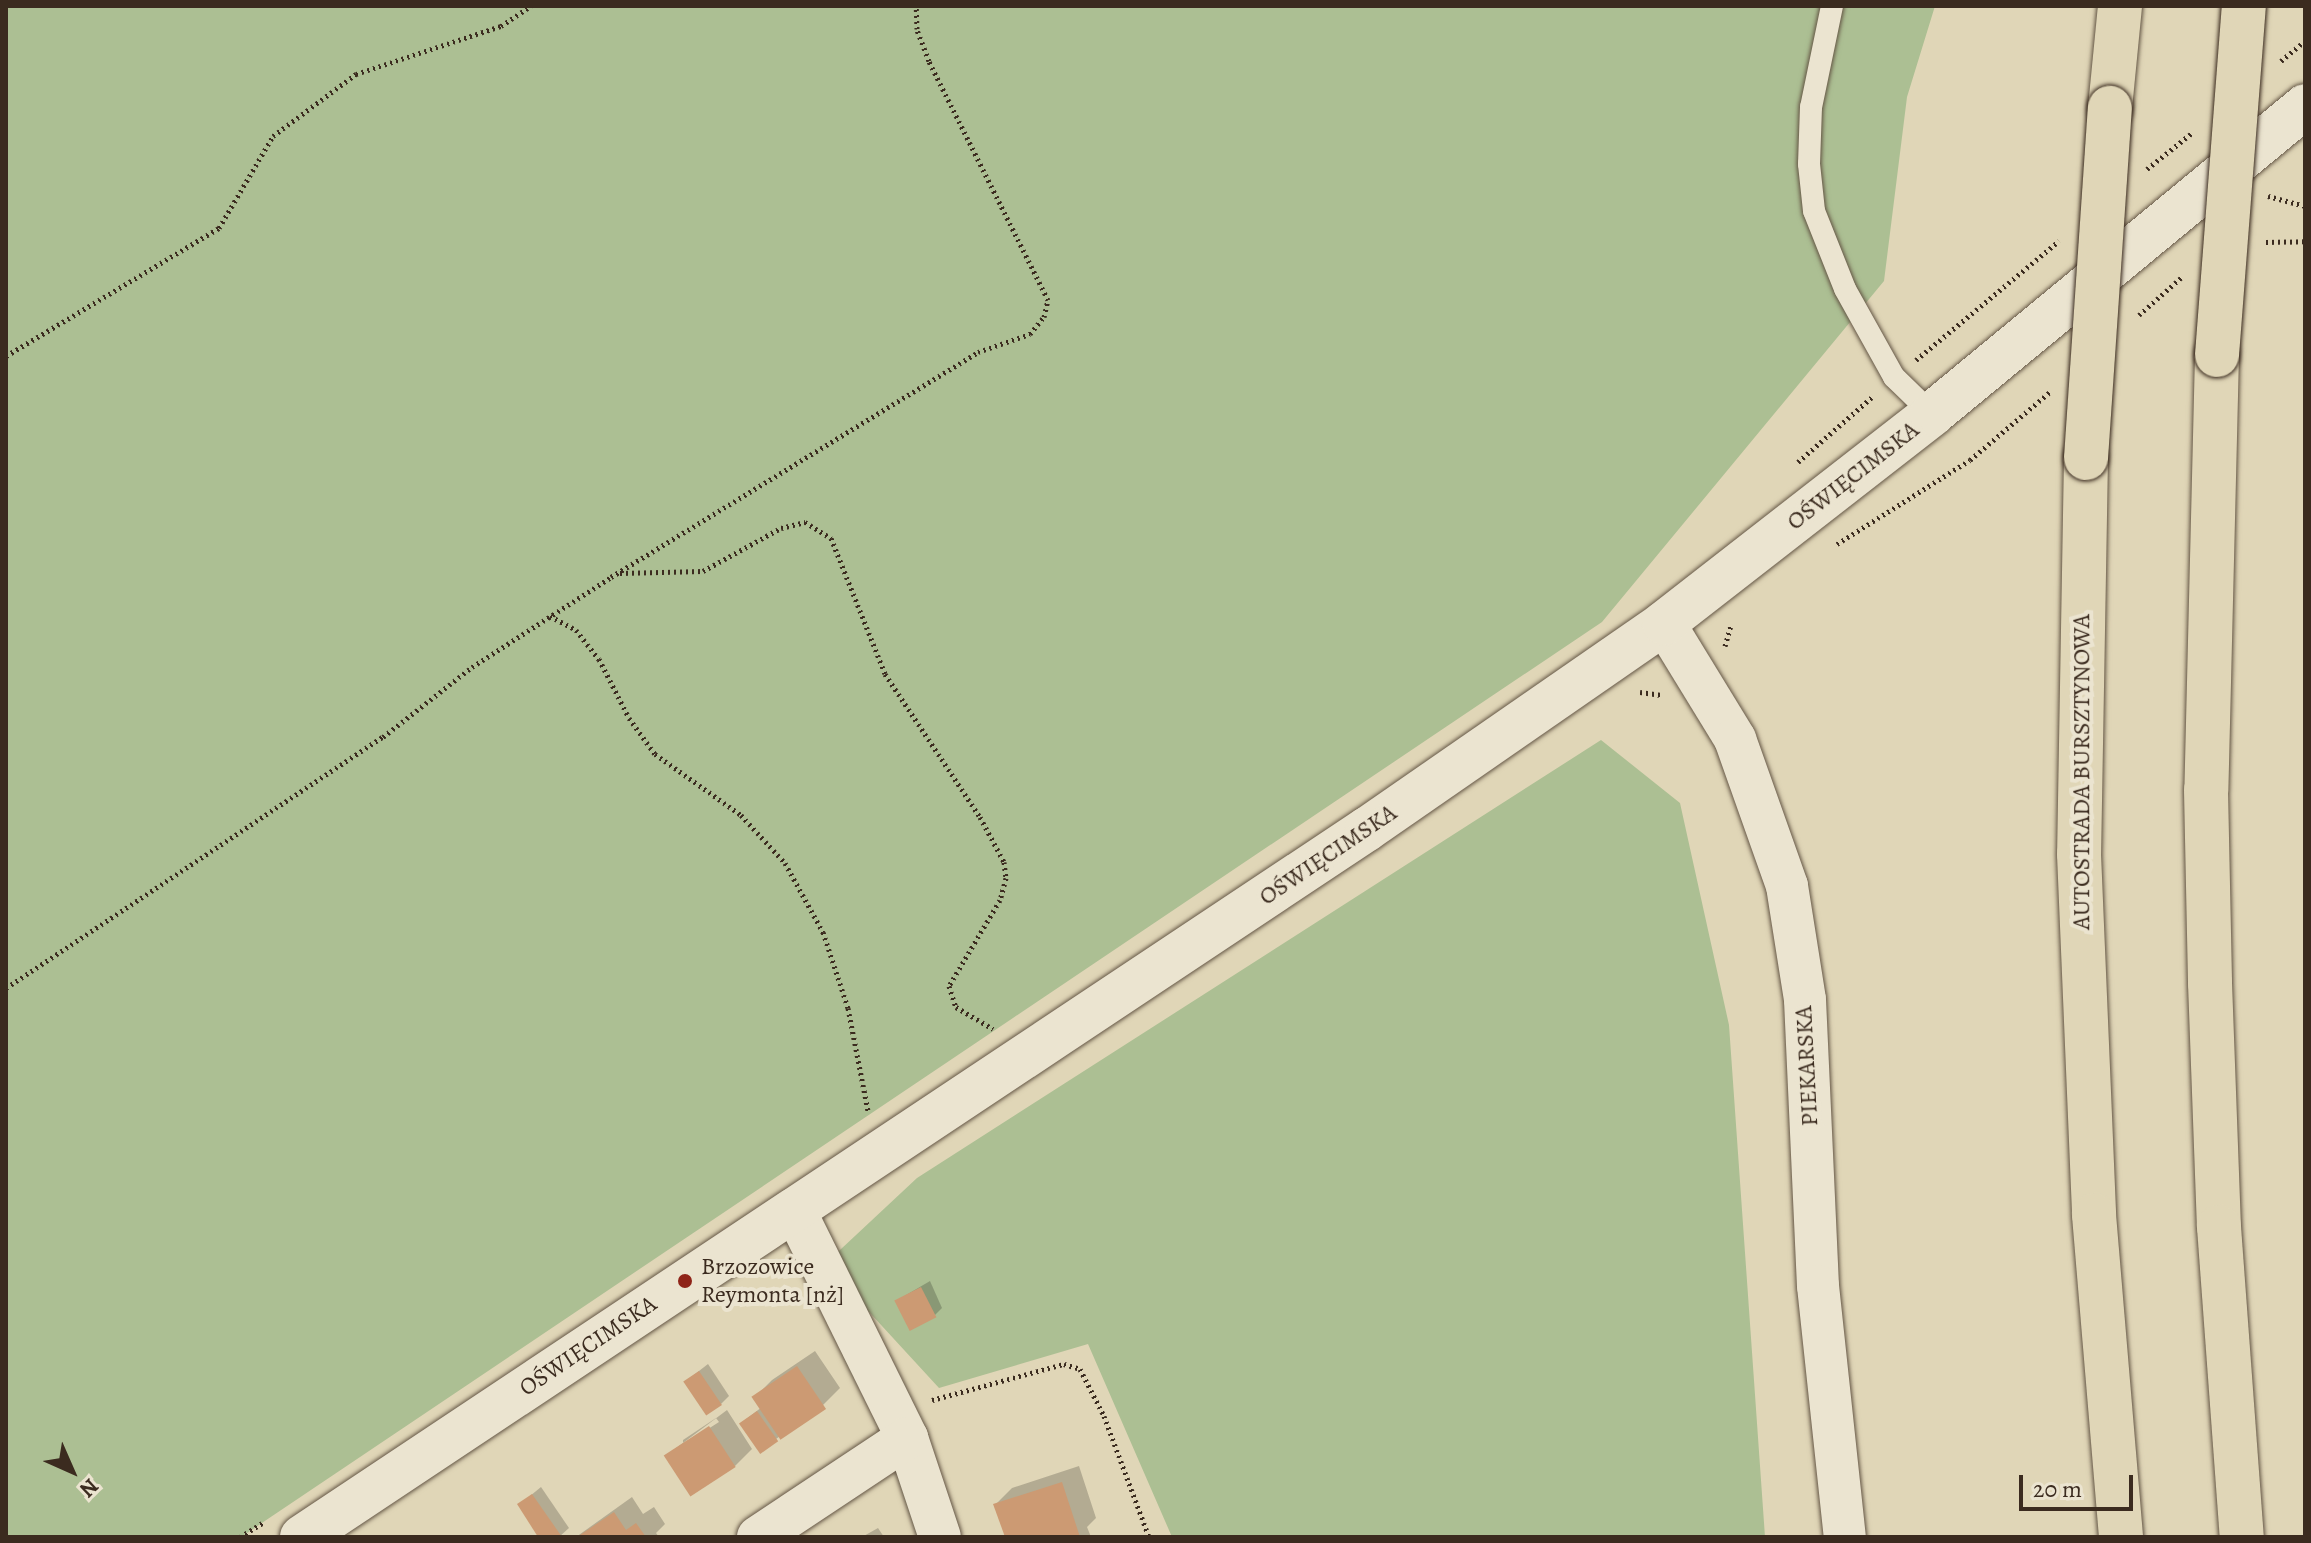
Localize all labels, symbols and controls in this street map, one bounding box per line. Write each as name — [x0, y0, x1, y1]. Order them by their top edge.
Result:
street label: OŚWIĘCIMSKA — [1781, 416, 1925, 536]
street label: AUTOSTRADA BURSZTYNOWA — [2068, 614, 2096, 930]
street label: OŚWIĘCIMSKA — [1254, 798, 1402, 912]
street label: PIEKARSKA — [1789, 1005, 1825, 1127]
place label: Brzozowice Reymonta [nż] — [701, 1253, 844, 1309]
marker: Brzozowice Reymonta [nż] — [676, 1272, 694, 1290]
street label: OŚWIĘCIMSKA — [514, 1289, 662, 1403]
north arrow — [32, 1431, 112, 1511]
scale bar — [2023, 1459, 2137, 1509]
text: N — [73, 1472, 105, 1504]
text: 20 m — [2033, 1473, 2082, 1505]

